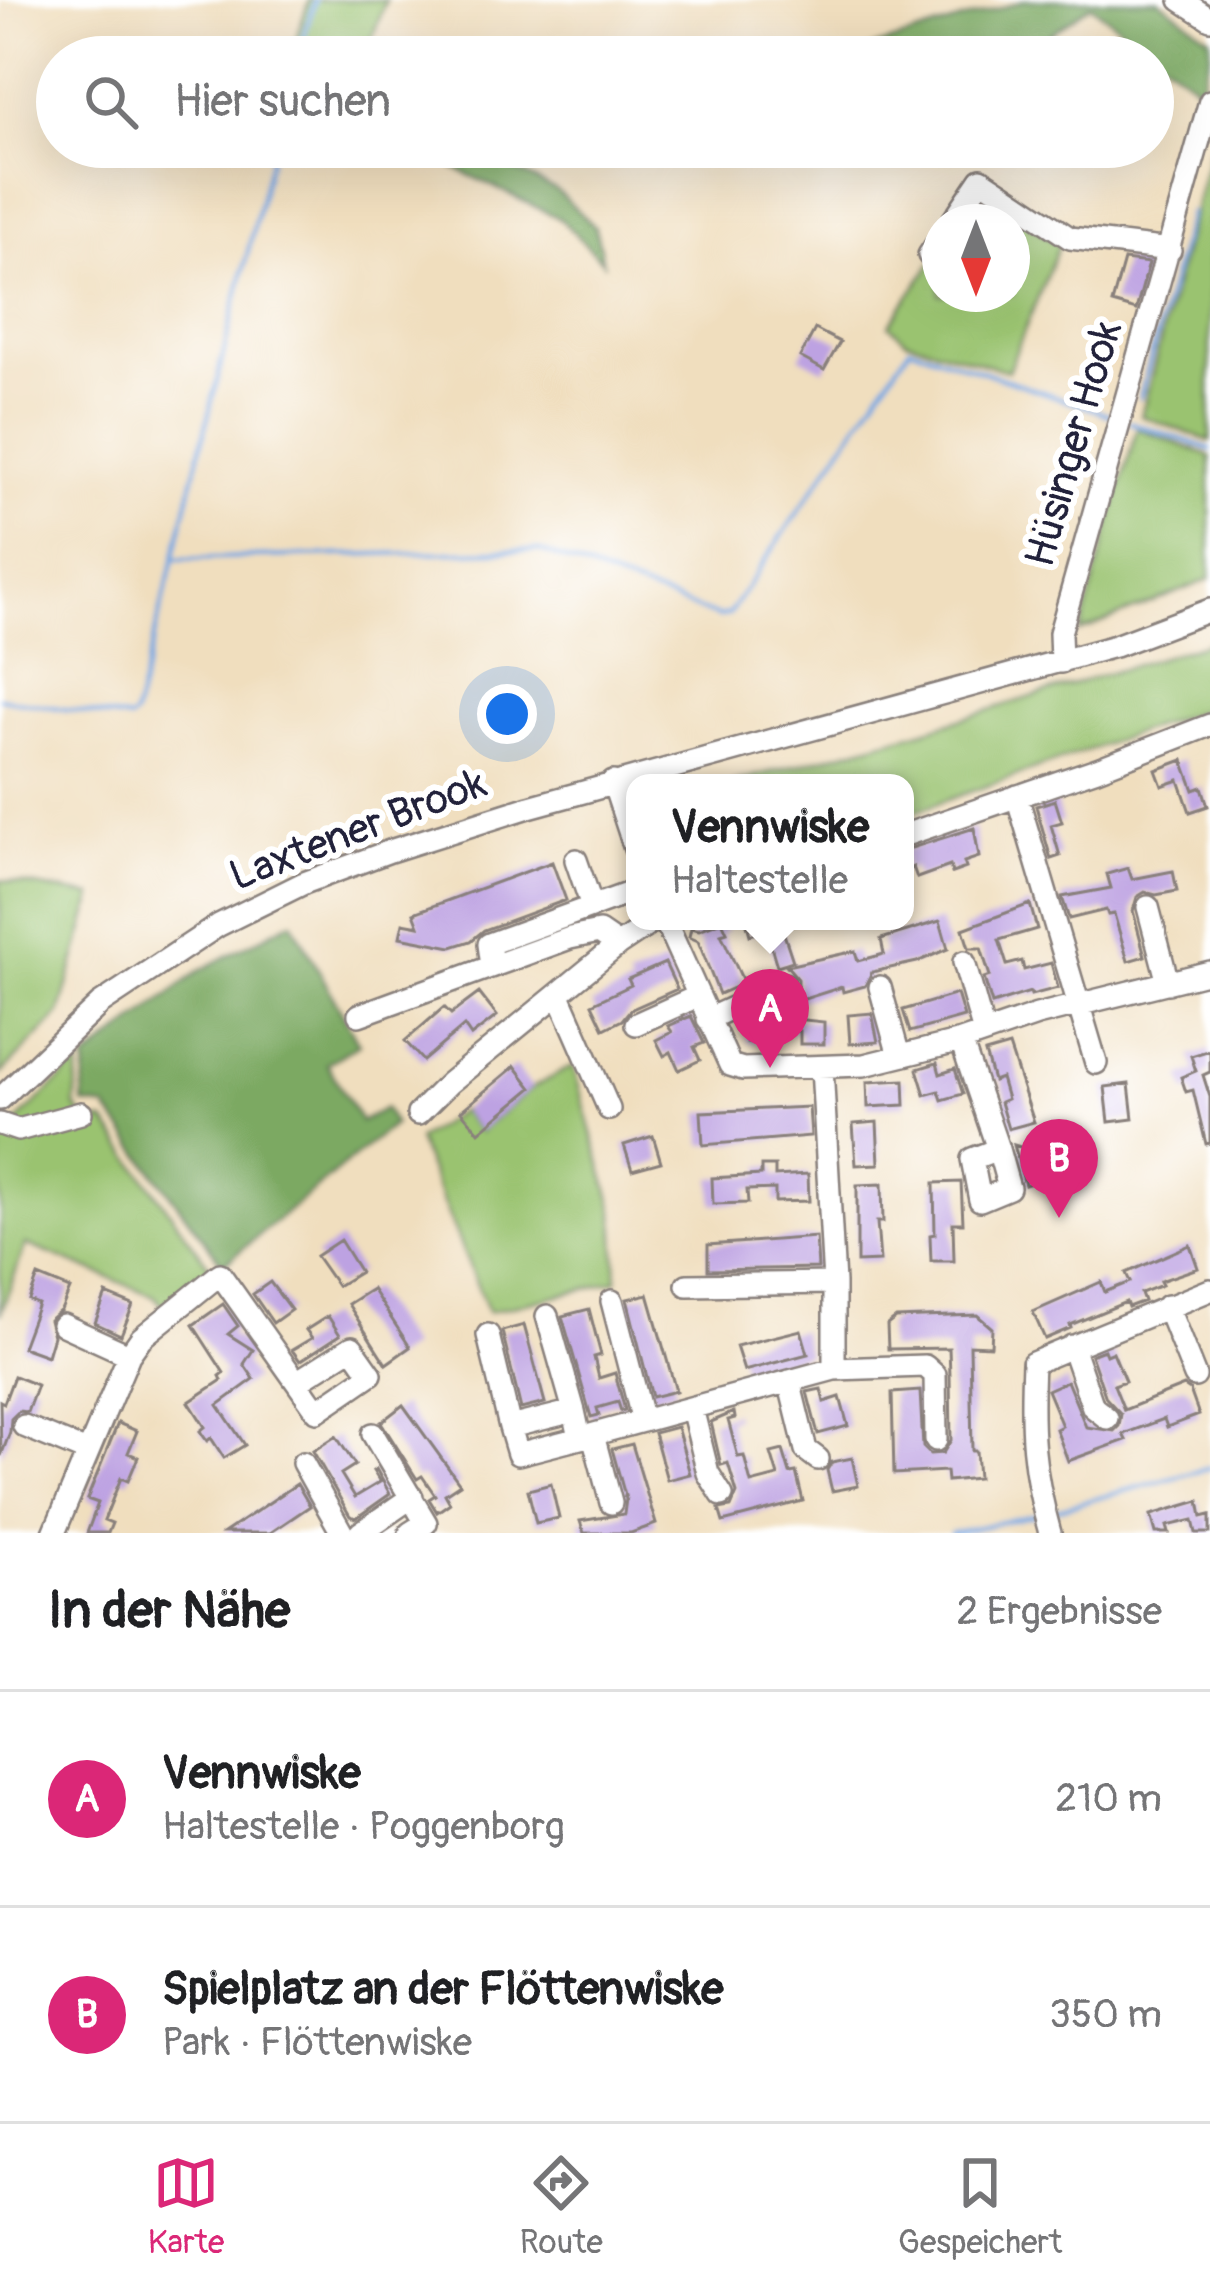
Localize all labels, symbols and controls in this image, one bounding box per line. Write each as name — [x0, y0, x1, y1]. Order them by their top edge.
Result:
search box — [36, 36, 1174, 168]
icon: search — [78, 69, 144, 135]
text: Hier suchen — [174, 74, 391, 130]
north arrow — [922, 204, 1030, 312]
street label: Hüsinger Hook — [1014, 315, 1134, 573]
your location — [477, 684, 537, 744]
street label: Laxtener Brook — [223, 757, 493, 903]
popup — [626, 774, 914, 930]
text: Vennwiske — [671, 800, 869, 856]
text: Haltestelle — [671, 856, 848, 905]
pin: A — [731, 969, 809, 1068]
pin: B — [1020, 1119, 1098, 1218]
text: In der Nähe — [48, 1579, 290, 1643]
text: 2 Ergebnisse — [956, 1587, 1162, 1636]
text: Vennwiske — [162, 1746, 361, 1802]
text: A — [74, 1774, 100, 1823]
text: 210 m — [1055, 1774, 1162, 1823]
text: Haltestelle · Poggenborg — [162, 1802, 565, 1851]
text: Spielplatz an der Flöttenwiske — [162, 1962, 723, 2018]
text: B — [76, 1990, 98, 2039]
text: 350 m — [1049, 1990, 1162, 2039]
text: Park · Flöttenwiske — [162, 2018, 472, 2067]
tab: Karte — [148, 2150, 224, 2263]
tab: Route — [520, 2150, 603, 2263]
tab: Gespeichert — [898, 2150, 1062, 2263]

